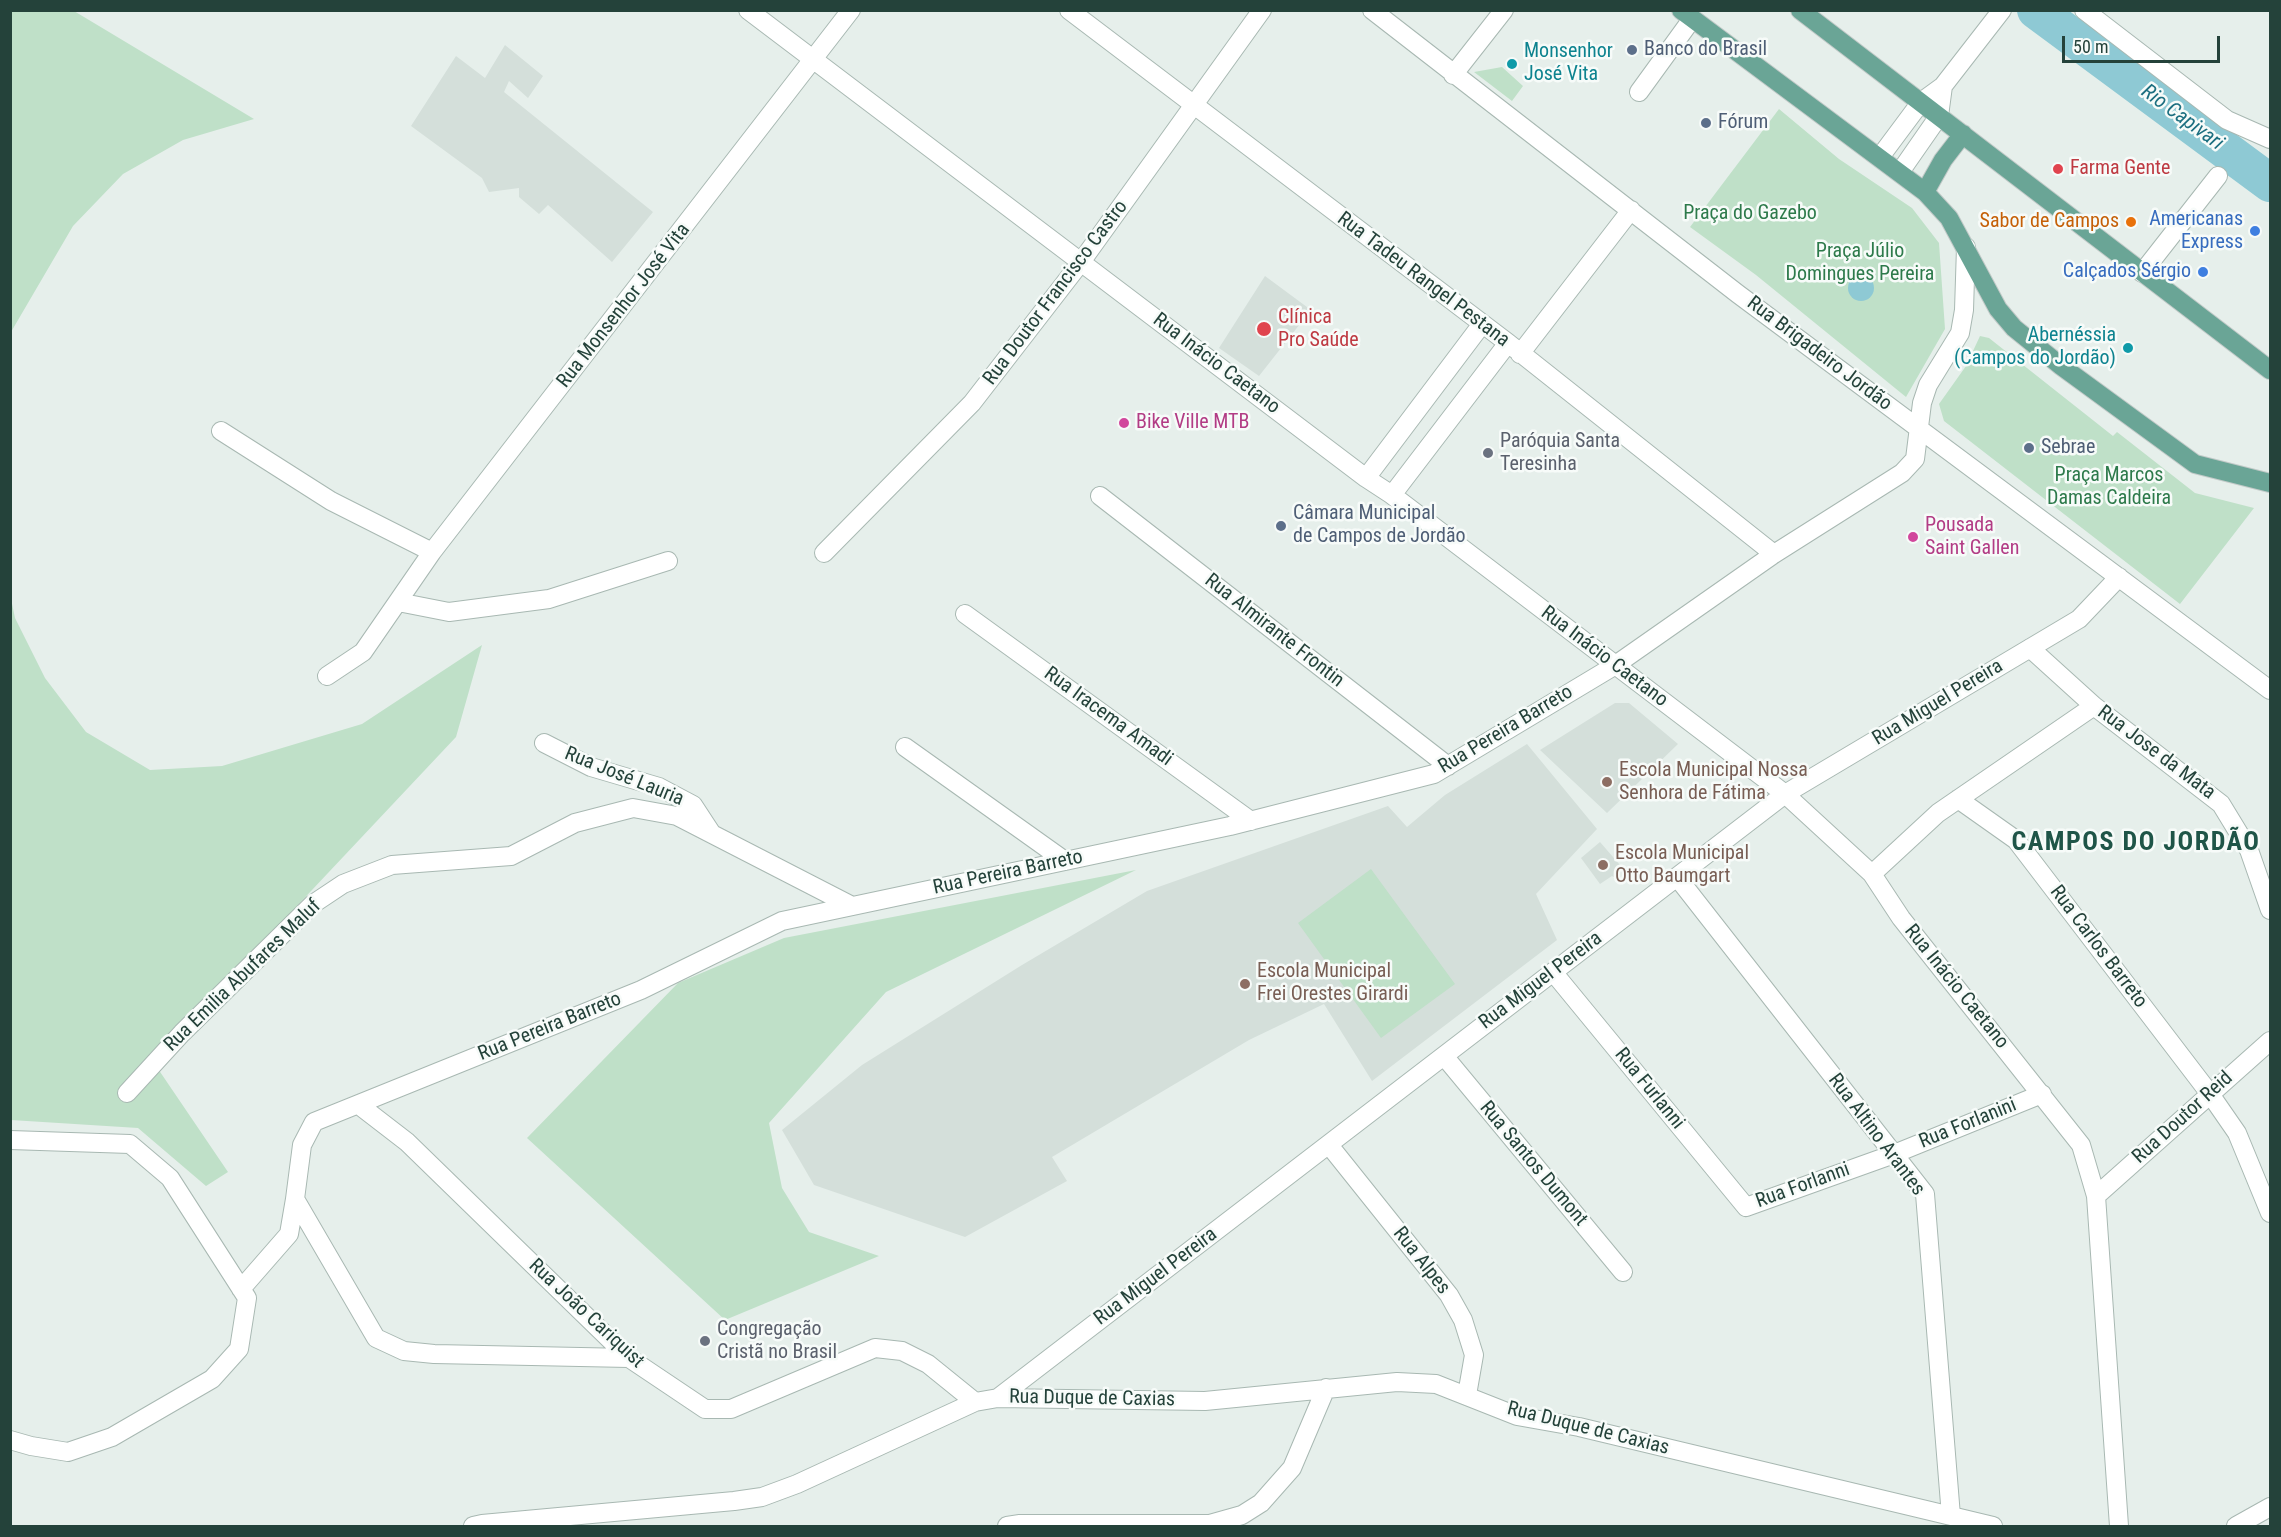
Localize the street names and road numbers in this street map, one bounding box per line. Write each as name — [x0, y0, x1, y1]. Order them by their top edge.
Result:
street label: Rua Doutor Francisco Castro — [979, 196, 1133, 390]
street label: Rua Tadeu Rangel Pestana — [1332, 207, 1514, 353]
street label: Rua Monsenhor José Vita — [552, 219, 696, 393]
street label: Rua Brigadeiro Jordão — [1742, 292, 1896, 416]
street label: Rua Inácio Caetano — [1148, 308, 1284, 420]
street label: Rua Almirante Frontin — [1200, 569, 1348, 693]
street label: Rua Inácio Caetano — [1536, 601, 1672, 713]
street label: Rua Miguel Pereira — [1869, 655, 2007, 751]
street label: Rua Iracema Amadi — [1039, 662, 1177, 772]
street label: Rua Pereira Barreto — [1435, 681, 1577, 779]
street label: Rua Jose da Mata — [2092, 701, 2220, 805]
street label: Rua José Lauria — [561, 742, 687, 812]
street label: Rua Pereira Barreto — [931, 845, 1085, 901]
street label: Rua Carlos Barreto — [2044, 881, 2152, 1013]
street label: Rua Emilia Abufares Maluf — [160, 895, 326, 1057]
street label: Rua Inácio Caetano — [1899, 920, 2013, 1054]
street label: Rua Miguel Pereira — [1475, 927, 1607, 1035]
street label: Rua Pereira Barreto — [475, 987, 625, 1067]
street label: Rua Furlanni — [1609, 1043, 1689, 1135]
street label: Rua Doutor Reid — [2128, 1067, 2238, 1169]
street label: Rua Altino Arantes — [1822, 1069, 1930, 1201]
street label: Rua Forlanini — [1916, 1094, 2020, 1154]
street label: Rua Santos Dumont — [1474, 1097, 1592, 1231]
street label: Rua Forlanni — [1753, 1158, 1853, 1214]
street label: Rua Miguel Pereira — [1090, 1223, 1222, 1331]
street label: Rua Alpes — [1387, 1223, 1455, 1299]
street label: Rua João Cariquist — [523, 1254, 649, 1374]
street label: Rua Duque de Caxias — [1009, 1386, 1175, 1412]
street label: Rua Duque de Caxias — [1505, 1397, 1671, 1461]

